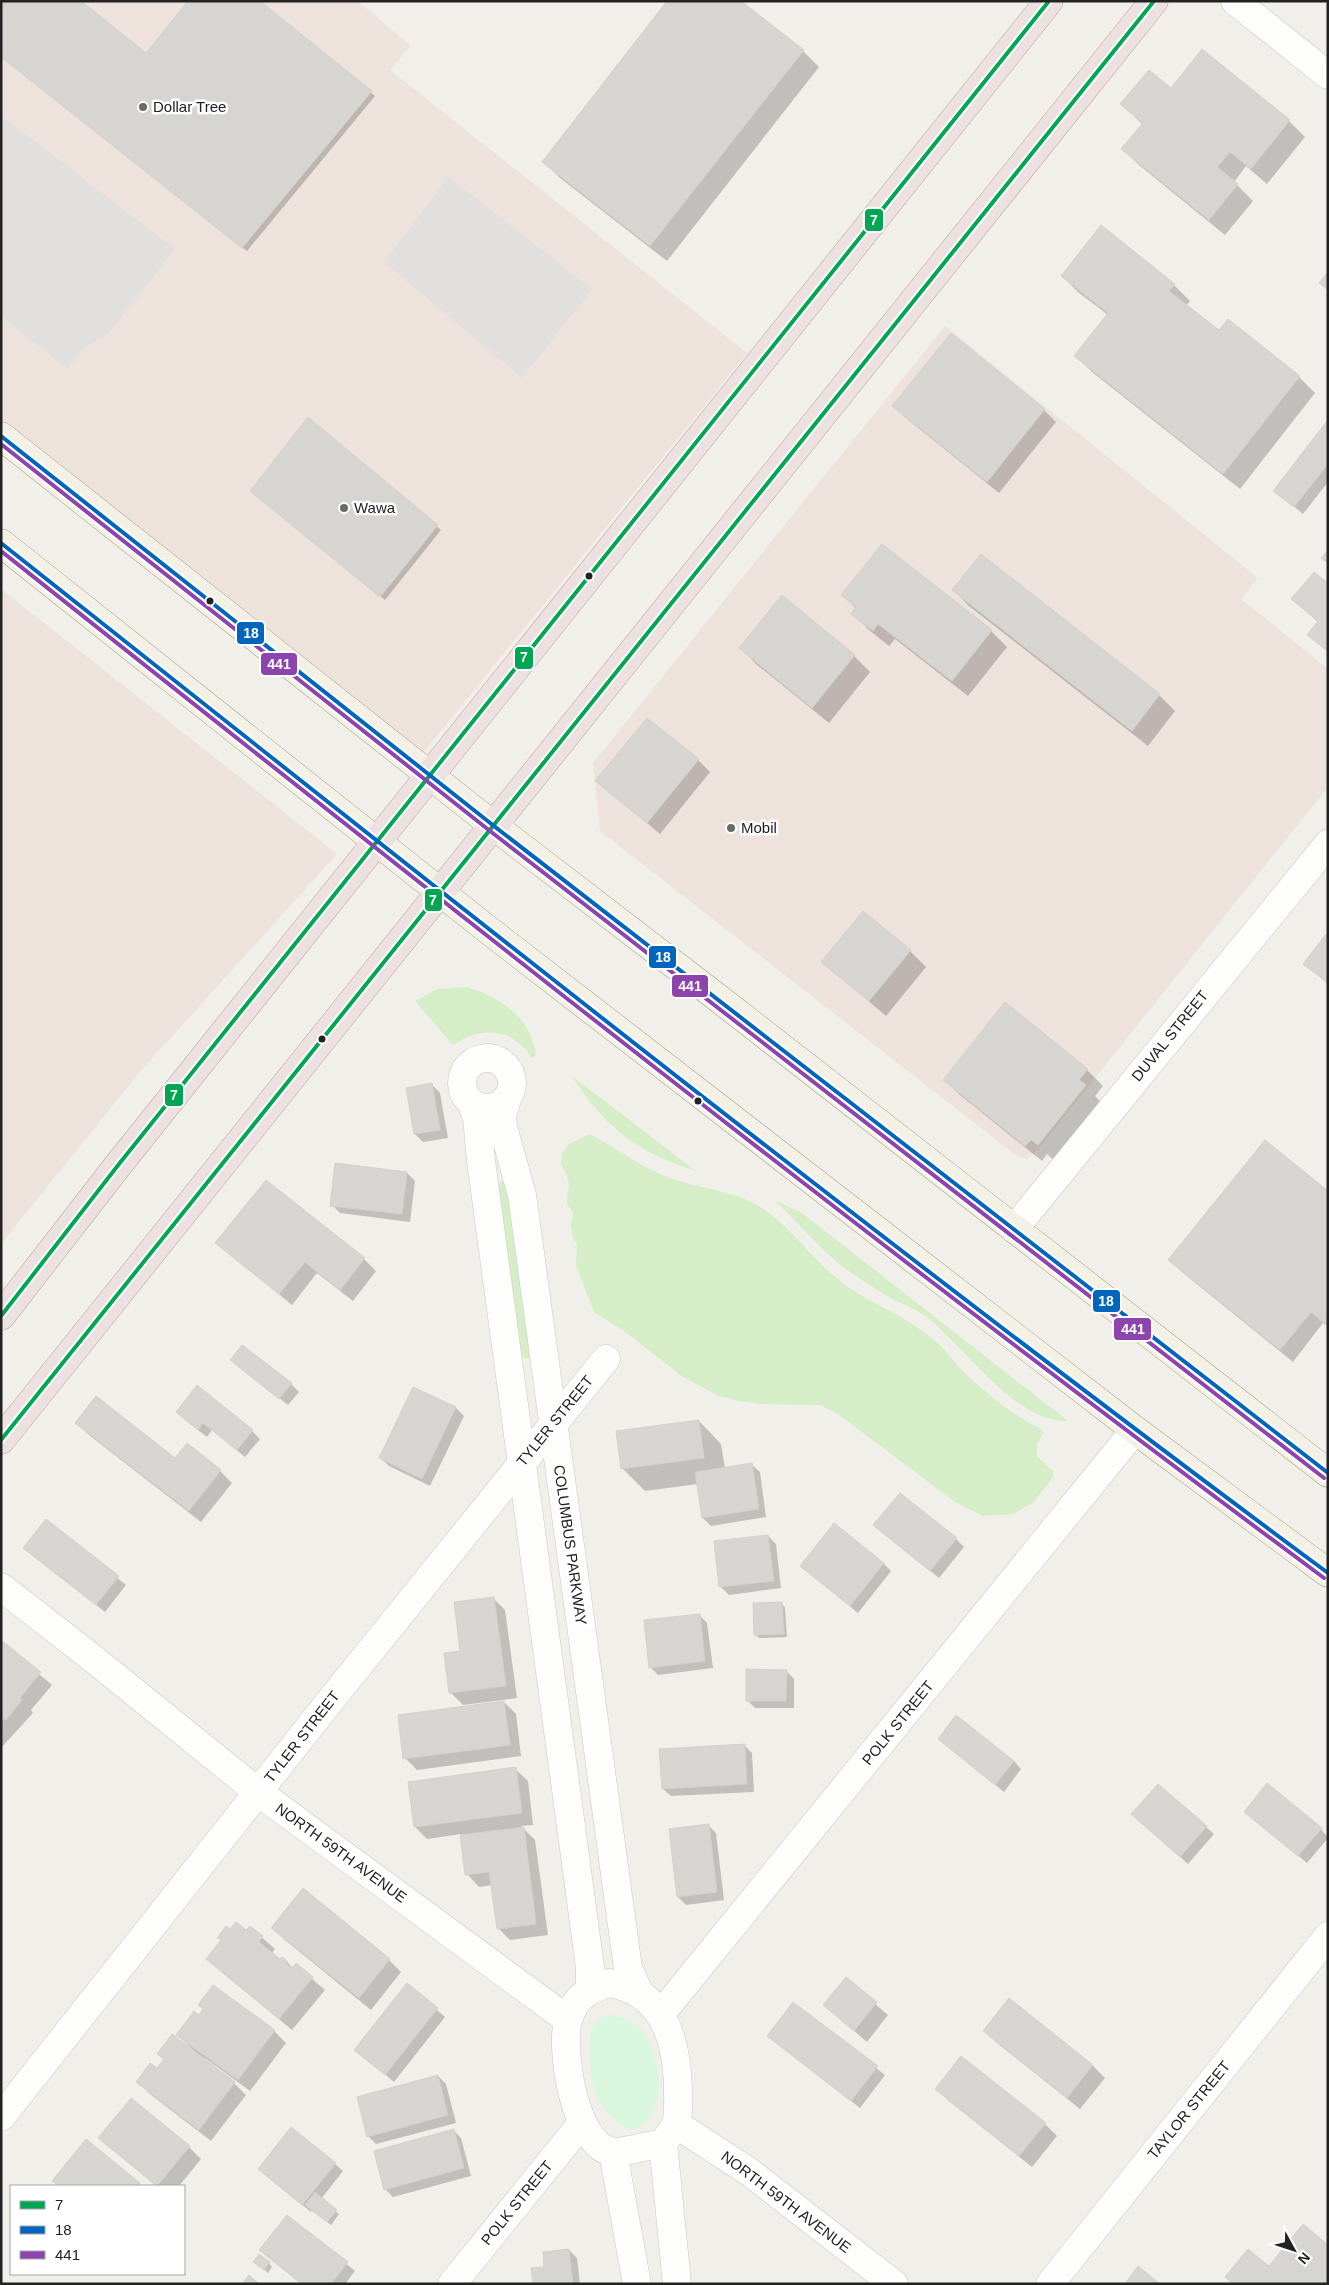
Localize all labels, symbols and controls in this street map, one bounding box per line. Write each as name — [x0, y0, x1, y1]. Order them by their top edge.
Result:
place label: Dollar Tree — [153, 98, 226, 115]
marker: Dollar Tree — [137, 101, 149, 113]
line badge: 7 — [864, 208, 884, 232]
text: 7 — [870, 212, 878, 228]
place label: Wawa — [354, 499, 396, 516]
marker: Wawa — [338, 502, 350, 514]
unlabelled marker — [584, 571, 594, 581]
unlabelled marker — [205, 596, 215, 606]
line badge: 18 — [236, 621, 265, 645]
text: 18 — [243, 625, 259, 641]
line badge: 7 — [514, 646, 534, 670]
text: 7 — [520, 649, 528, 665]
line badge: 441 — [260, 652, 298, 676]
text: 441 — [267, 656, 291, 672]
place label: Mobil — [741, 819, 777, 836]
marker: Mobil — [725, 822, 737, 834]
line badge: 7 — [424, 888, 443, 912]
text: 7 — [429, 892, 437, 908]
line badge: 18 — [648, 945, 677, 969]
text: 18 — [655, 949, 671, 965]
line badge: 441 — [671, 974, 709, 998]
text: 441 — [678, 978, 702, 994]
street label: DUVAL STREET — [1128, 987, 1211, 1084]
unlabelled marker — [317, 1034, 327, 1044]
line badge: 7 — [164, 1083, 184, 1107]
text: 7 — [170, 1087, 178, 1103]
unlabelled marker — [693, 1096, 703, 1106]
line badge: 18 — [1092, 1289, 1121, 1313]
text: 18 — [1098, 1293, 1114, 1309]
line badge: 441 — [1113, 1317, 1152, 1341]
text: 441 — [1121, 1321, 1145, 1337]
street label: TYLER STREET — [513, 1372, 596, 1469]
street label: COLUMBUS PARKWAY — [551, 1464, 590, 1626]
street label: POLK STREET — [858, 1677, 937, 1768]
street label: TYLER STREET — [261, 1687, 343, 1786]
street label: NORTH 59TH AVENUE — [272, 1799, 410, 1906]
street label: TAYLOR STREET — [1144, 2057, 1233, 2162]
street label: NORTH 59TH AVENUE — [718, 2147, 854, 2256]
street label: POLK STREET — [477, 2157, 556, 2248]
legend — [10, 2185, 185, 2275]
text: 7 — [55, 2196, 63, 2213]
text: 18 — [55, 2221, 72, 2238]
north arrow — [1269, 2225, 1319, 2275]
text: 441 — [55, 2246, 80, 2263]
text: N — [1295, 2249, 1313, 2267]

